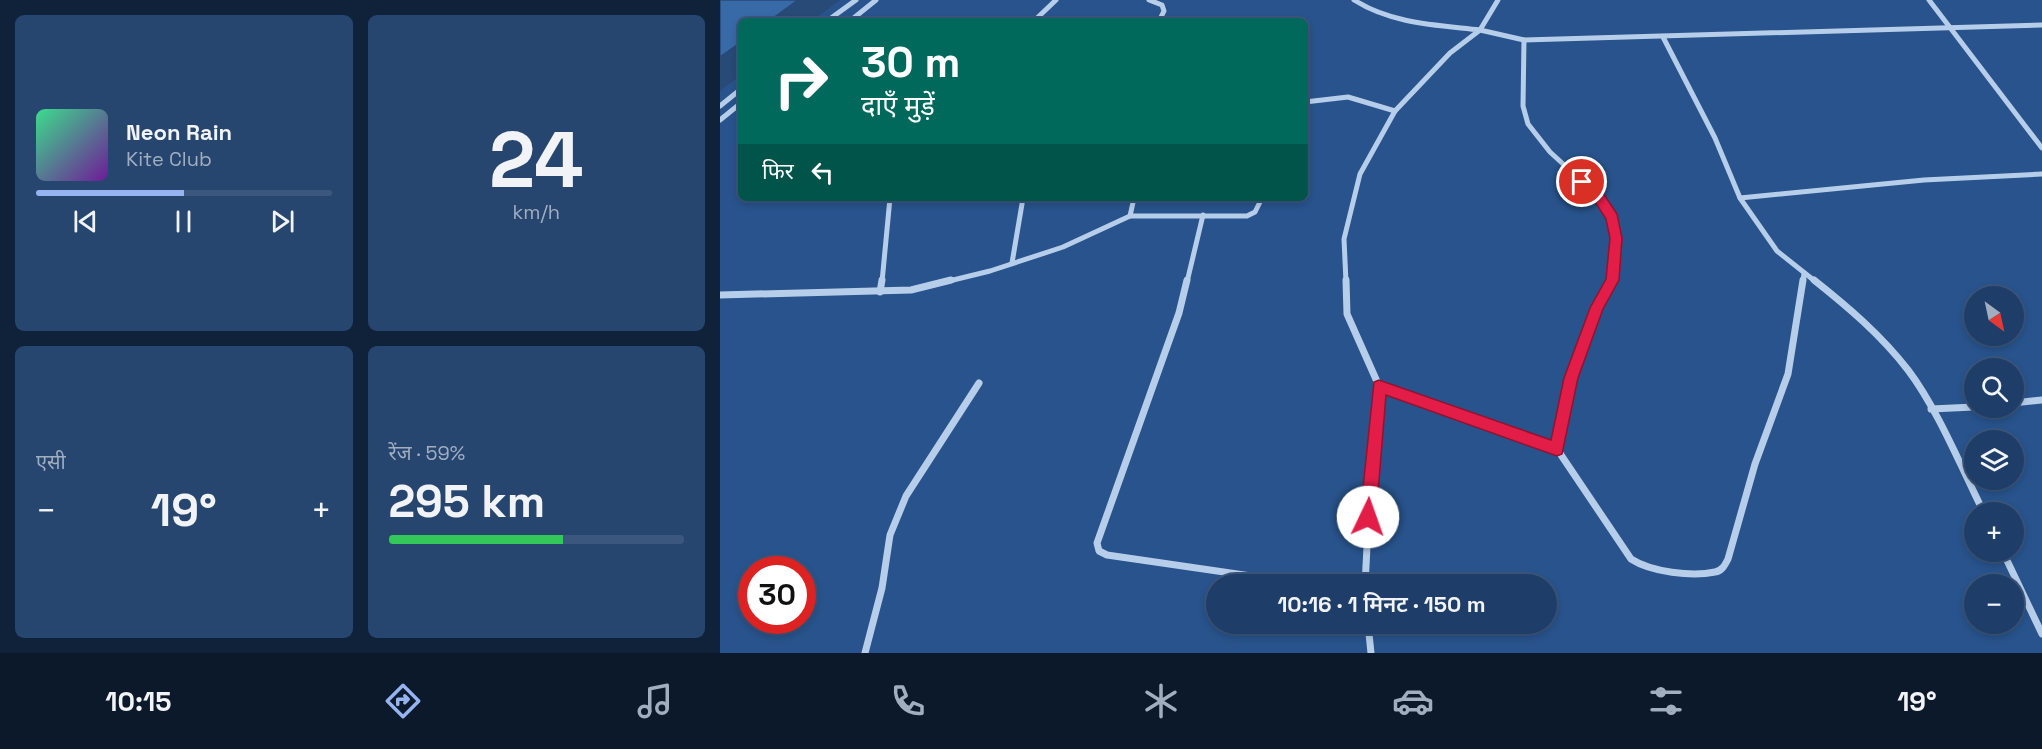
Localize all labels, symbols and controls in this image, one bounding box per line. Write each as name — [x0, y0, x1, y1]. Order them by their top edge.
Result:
text: 30 m — [861, 36, 960, 89]
icon: right — [762, 42, 840, 120]
text: दाएँ मुड़ें — [861, 88, 935, 123]
text: 24 — [489, 110, 584, 210]
text: Neon Rain — [126, 118, 232, 146]
text: Kite Club — [126, 146, 212, 172]
icon: left — [806, 156, 839, 189]
pin — [1556, 156, 1607, 207]
text: फिर — [762, 157, 794, 185]
icon: arrive — [1565, 165, 1598, 198]
text: km/h — [512, 199, 560, 225]
icon: previous — [69, 205, 102, 238]
icon: pause — [167, 205, 200, 238]
icon: next — [266, 205, 299, 238]
north arrow — [1964, 286, 2024, 346]
map controls — [1964, 286, 2024, 634]
button: search — [1964, 358, 2024, 418]
button: layers — [1964, 430, 2024, 490]
text: रेंज · 59% — [389, 440, 465, 466]
text: एसी — [36, 449, 66, 475]
text: 295 km — [389, 473, 545, 530]
text: 19° — [151, 482, 217, 539]
position arrow — [1336, 485, 1400, 549]
text: − — [36, 490, 56, 532]
text: + — [311, 490, 331, 532]
button: + — [1964, 502, 2024, 562]
speed limit sign: 30 — [738, 556, 816, 634]
button: − — [1964, 574, 2024, 634]
text: 10:16 · 1 मिनट · 150 m — [1277, 590, 1486, 618]
icon: directions — [382, 680, 424, 722]
icon: music — [634, 680, 676, 722]
icon: phone — [887, 680, 929, 722]
icon: climate — [1140, 680, 1182, 722]
icon: car — [1392, 680, 1434, 722]
icon: filters — [1645, 680, 1687, 722]
text: 10:15 — [105, 684, 171, 719]
text: 19° — [1897, 684, 1937, 719]

